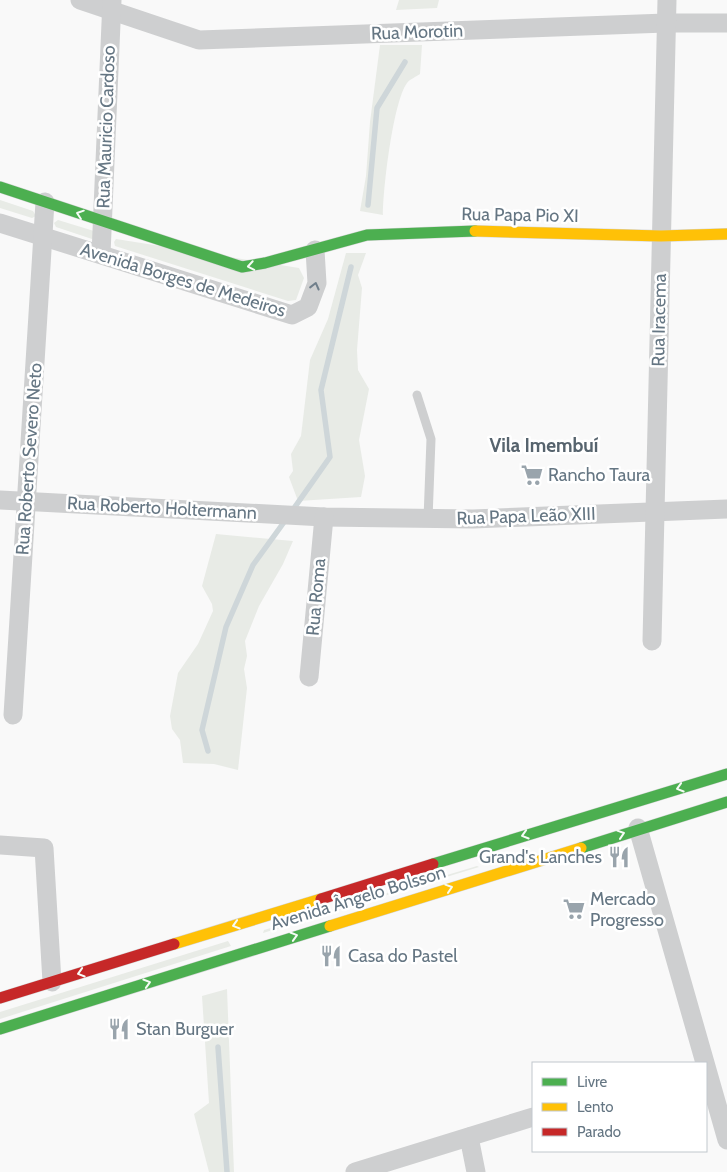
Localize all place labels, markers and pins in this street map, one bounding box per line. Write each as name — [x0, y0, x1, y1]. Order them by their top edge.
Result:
supermarket icon: Rancho Taura — [519, 462, 545, 488]
place label: Rancho Taura — [548, 464, 650, 486]
restaurant icon: Grand's Lanches — [606, 844, 632, 870]
place label: Grand's Lanches — [479, 846, 602, 868]
place label: Mercado Progresso — [590, 888, 664, 931]
supermarket icon: Mercado Progresso — [561, 896, 587, 922]
restaurant icon: Casa do Pastel — [318, 943, 344, 969]
place label: Casa do Pastel — [348, 945, 458, 967]
restaurant icon: Stan Burguer — [106, 1016, 132, 1042]
place label: Stan Burguer — [136, 1018, 234, 1040]

